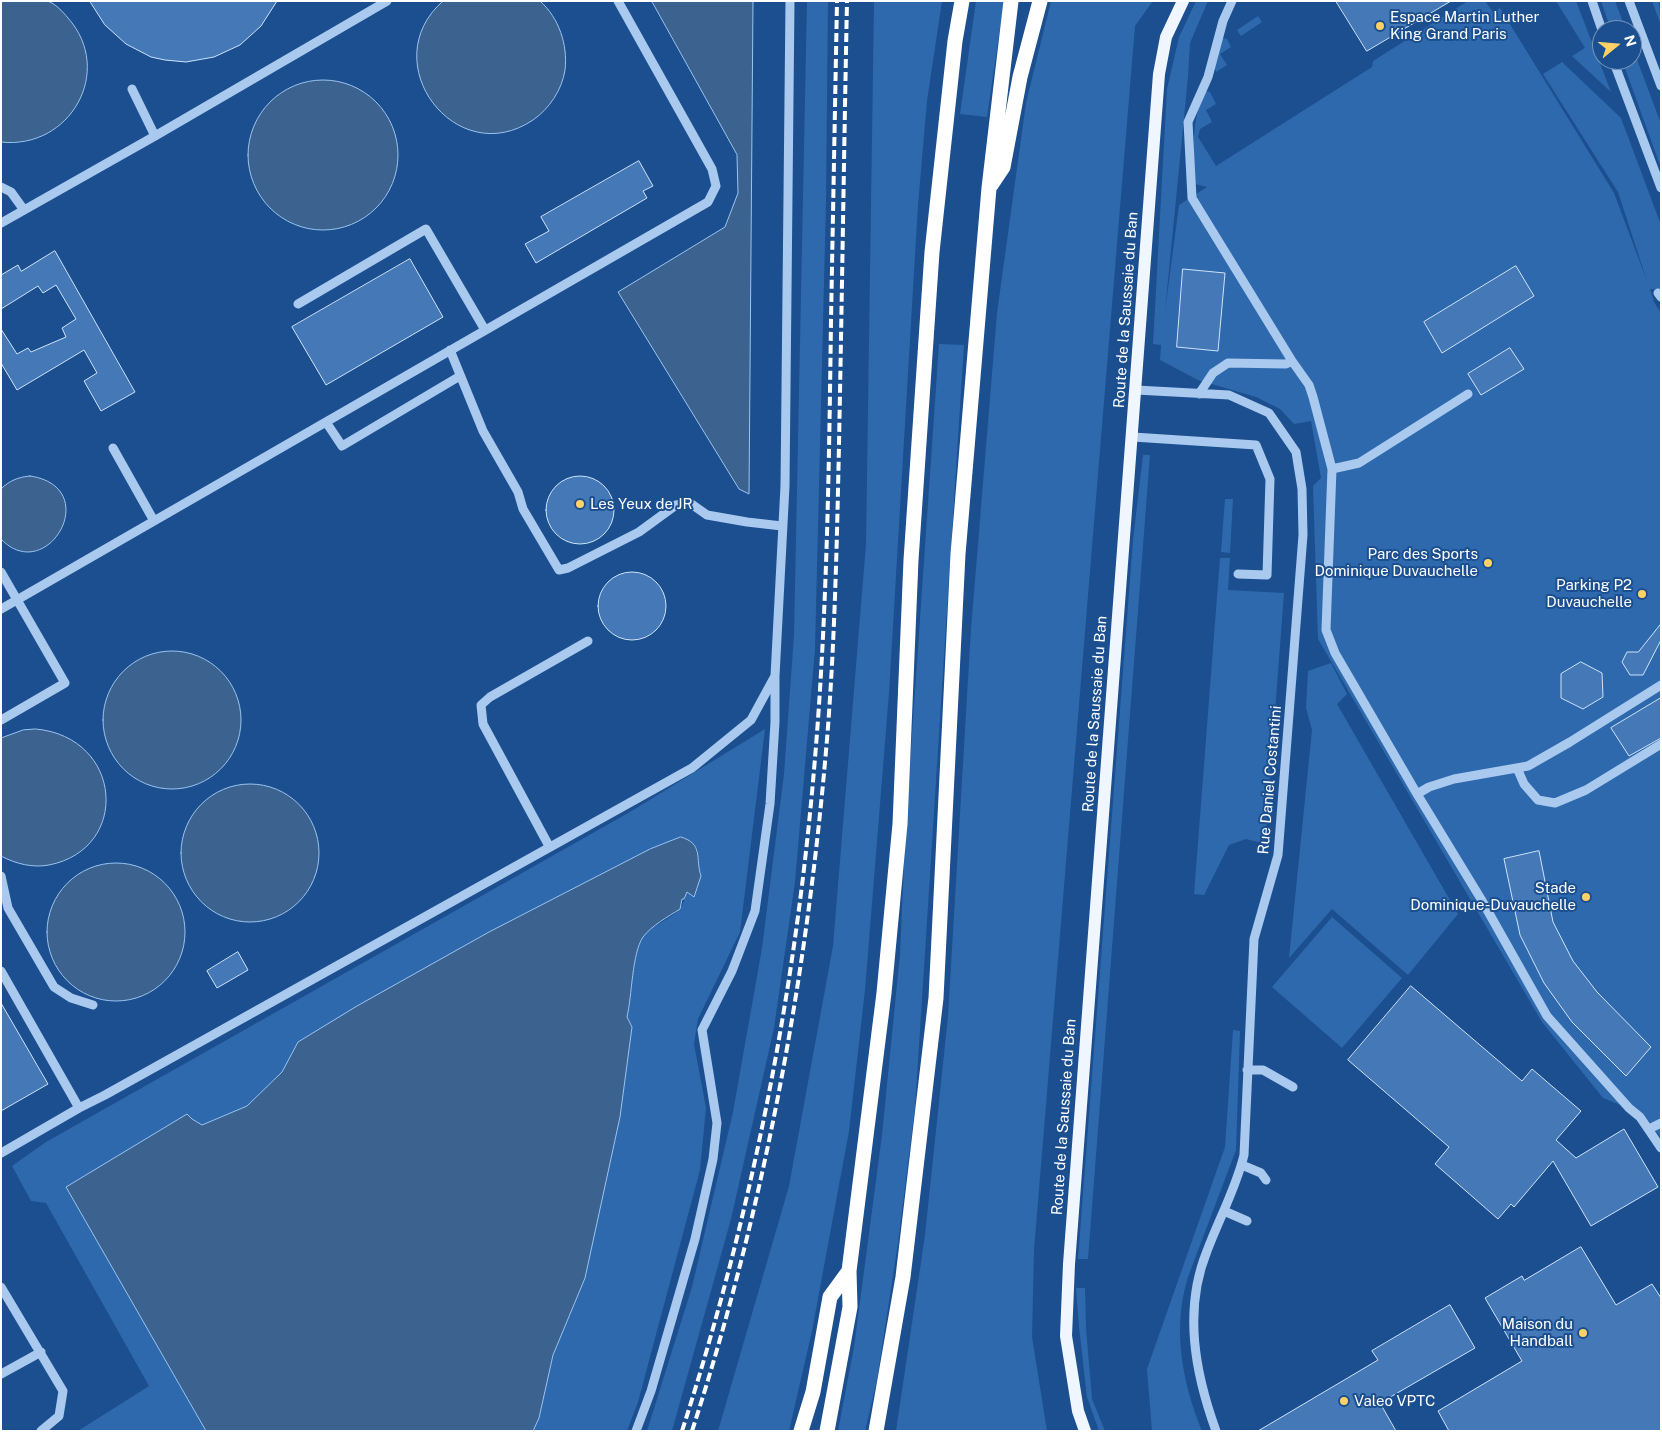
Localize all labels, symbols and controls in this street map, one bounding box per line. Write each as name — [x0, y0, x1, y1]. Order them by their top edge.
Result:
place label: Espace Martin Luther King Grand Paris — [1390, 8, 1539, 43]
marker: Espace Martin Luther King Grand Paris — [1374, 20, 1386, 32]
north arrow — [1592, 20, 1642, 70]
text: N — [1621, 33, 1640, 48]
street label: Route de la Saussaie du Ban — [1110, 211, 1142, 409]
place label: Les Yeux de JR — [590, 495, 693, 513]
marker: Les Yeux de JR — [574, 498, 586, 510]
place label: Parc des Sports Dominique Duvauchelle — [1314, 545, 1478, 580]
marker: Parc des Sports Dominique Duvauchelle — [1482, 557, 1494, 569]
place label: Parking P2 Duvauchelle — [1546, 576, 1632, 611]
marker: Parking P2 Duvauchelle — [1636, 588, 1648, 600]
street label: Route de la Saussaie du Ban — [1079, 615, 1111, 813]
street label: Rue Daniel Costantini — [1255, 705, 1285, 855]
place label: Stade Dominique-Duvauchelle — [1410, 879, 1576, 914]
marker: Stade Dominique-Duvauchelle — [1580, 891, 1592, 903]
street label: Route de la Saussaie du Ban — [1048, 1018, 1080, 1216]
place label: Maison du Handball — [1502, 1315, 1573, 1350]
marker: Maison du Handball — [1577, 1327, 1589, 1339]
place label: Valeo VPTC — [1354, 1392, 1435, 1410]
marker: Valeo VPTC — [1338, 1395, 1350, 1407]

